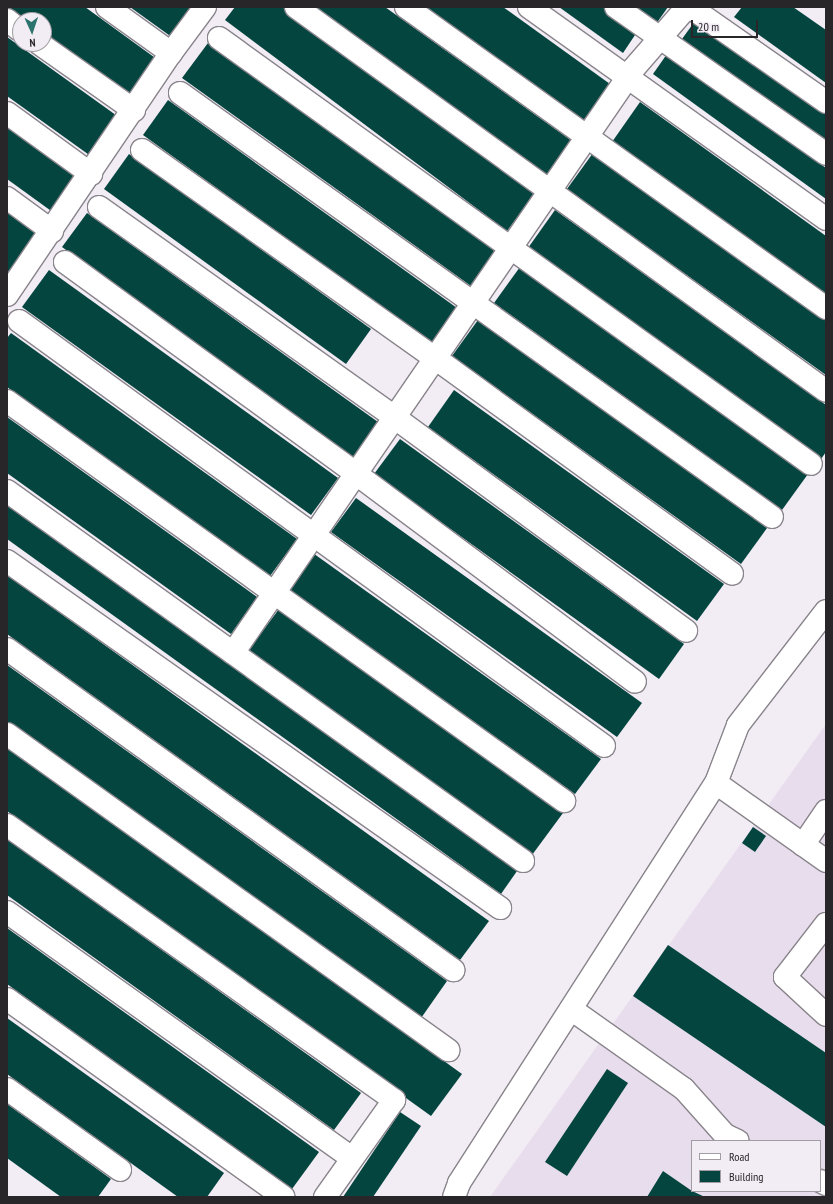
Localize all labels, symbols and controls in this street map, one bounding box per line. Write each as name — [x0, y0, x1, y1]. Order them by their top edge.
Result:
north arrow — [12, 12, 52, 52]
scale bar — [693, 12, 760, 38]
text: 20 m — [698, 19, 719, 34]
text: N — [29, 36, 36, 50]
legend — [691, 1140, 821, 1192]
text: Road — [729, 1149, 749, 1164]
text: Building — [729, 1169, 764, 1184]

